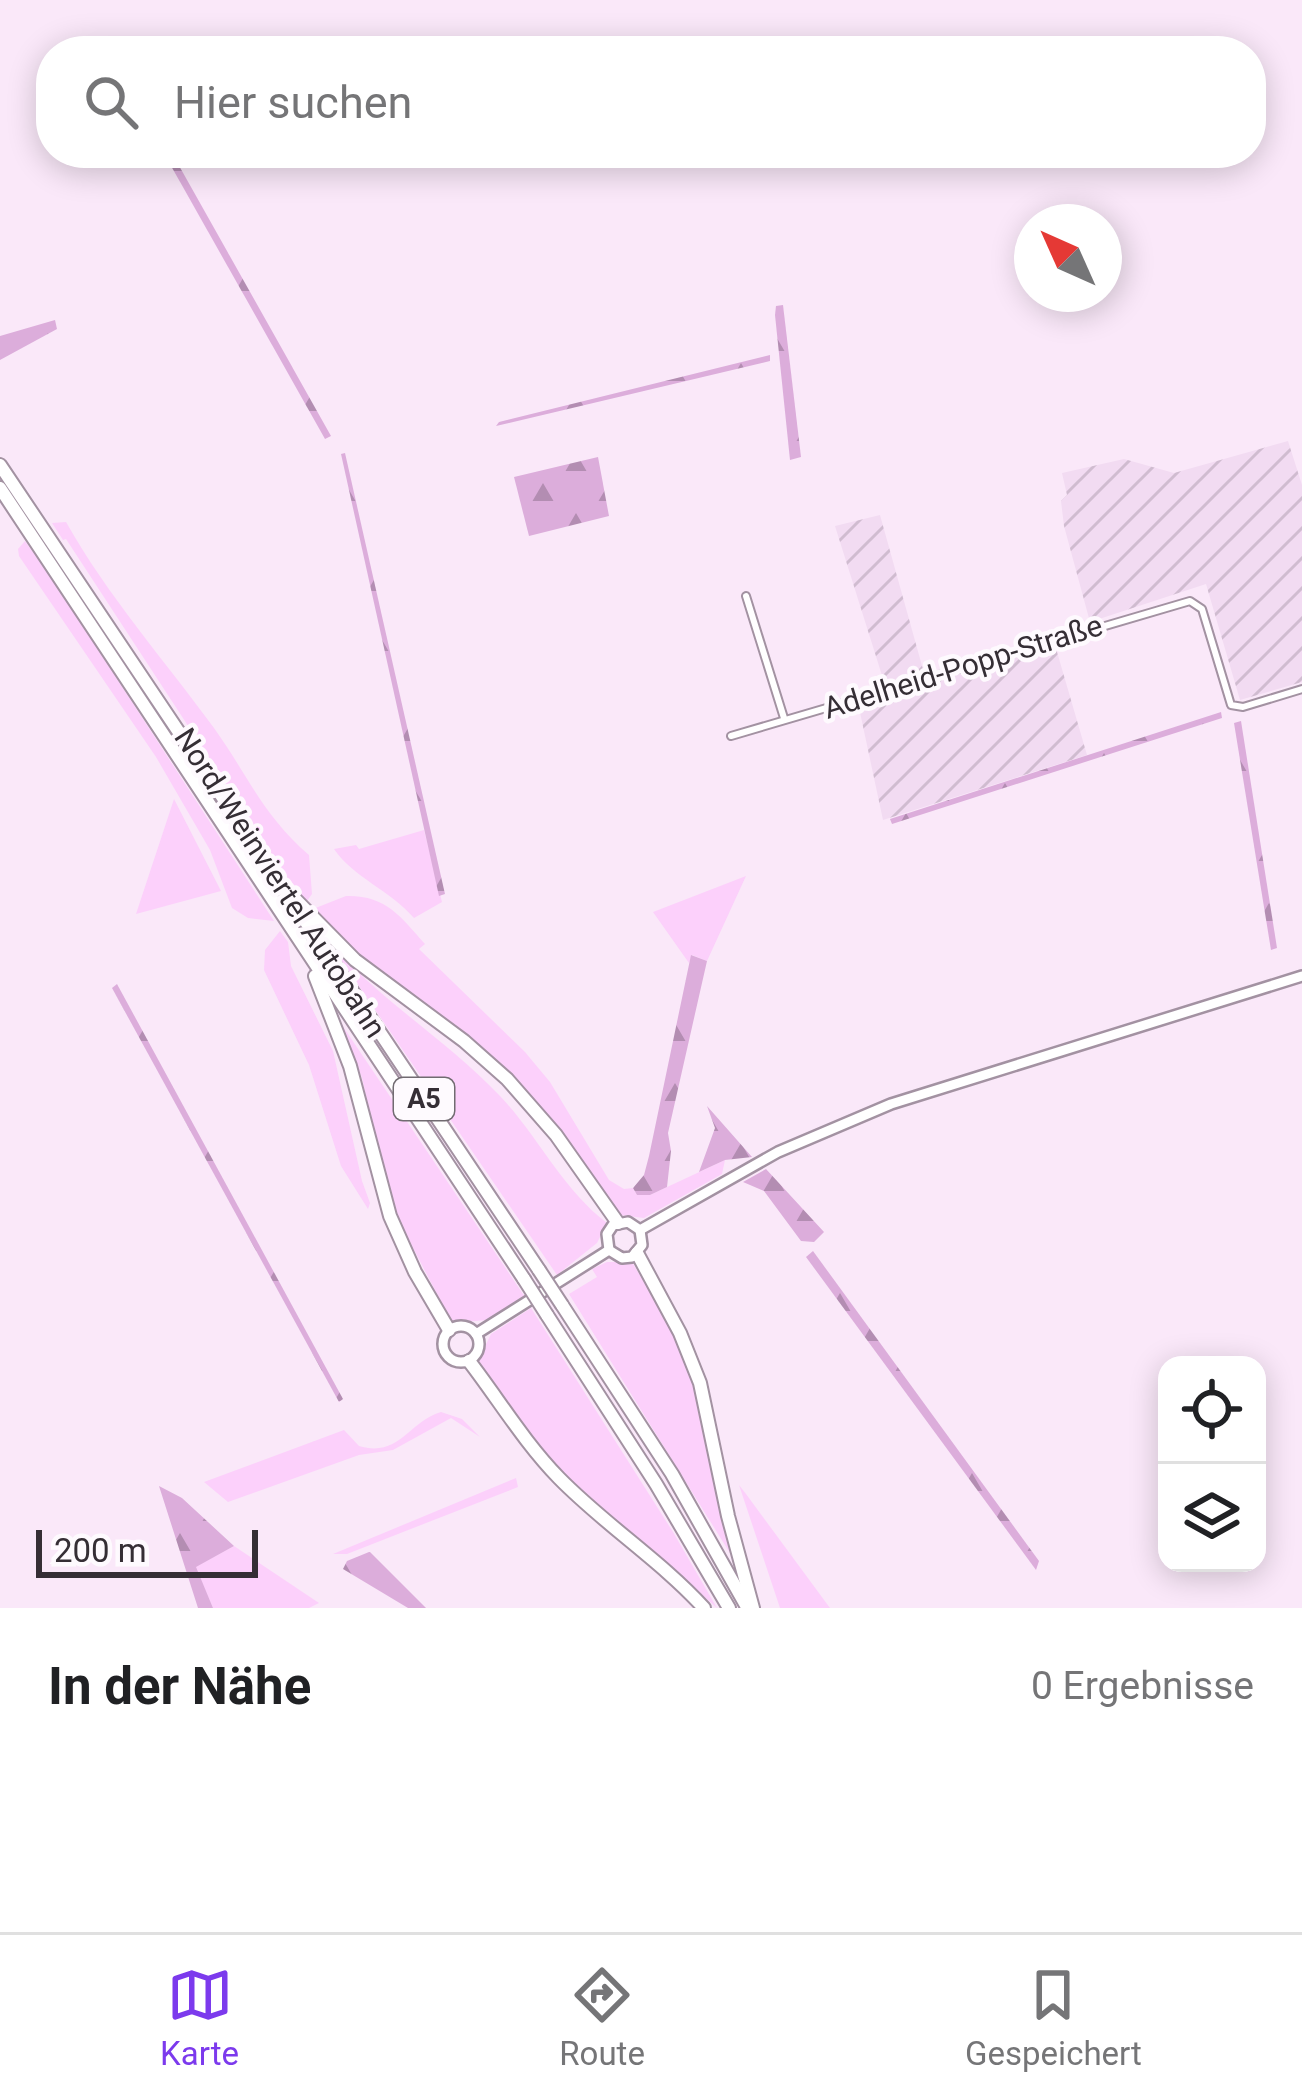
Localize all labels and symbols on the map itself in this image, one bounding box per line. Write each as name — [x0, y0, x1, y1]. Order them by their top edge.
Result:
north arrow — [1014, 204, 1122, 312]
street label: Adelheid-Popp-Straße — [819, 607, 1107, 726]
street label: Nord/Weinviertel Autobahn — [167, 722, 394, 1044]
road number: A5 — [394, 1078, 454, 1120]
scale bar — [36, 1524, 258, 1577]

